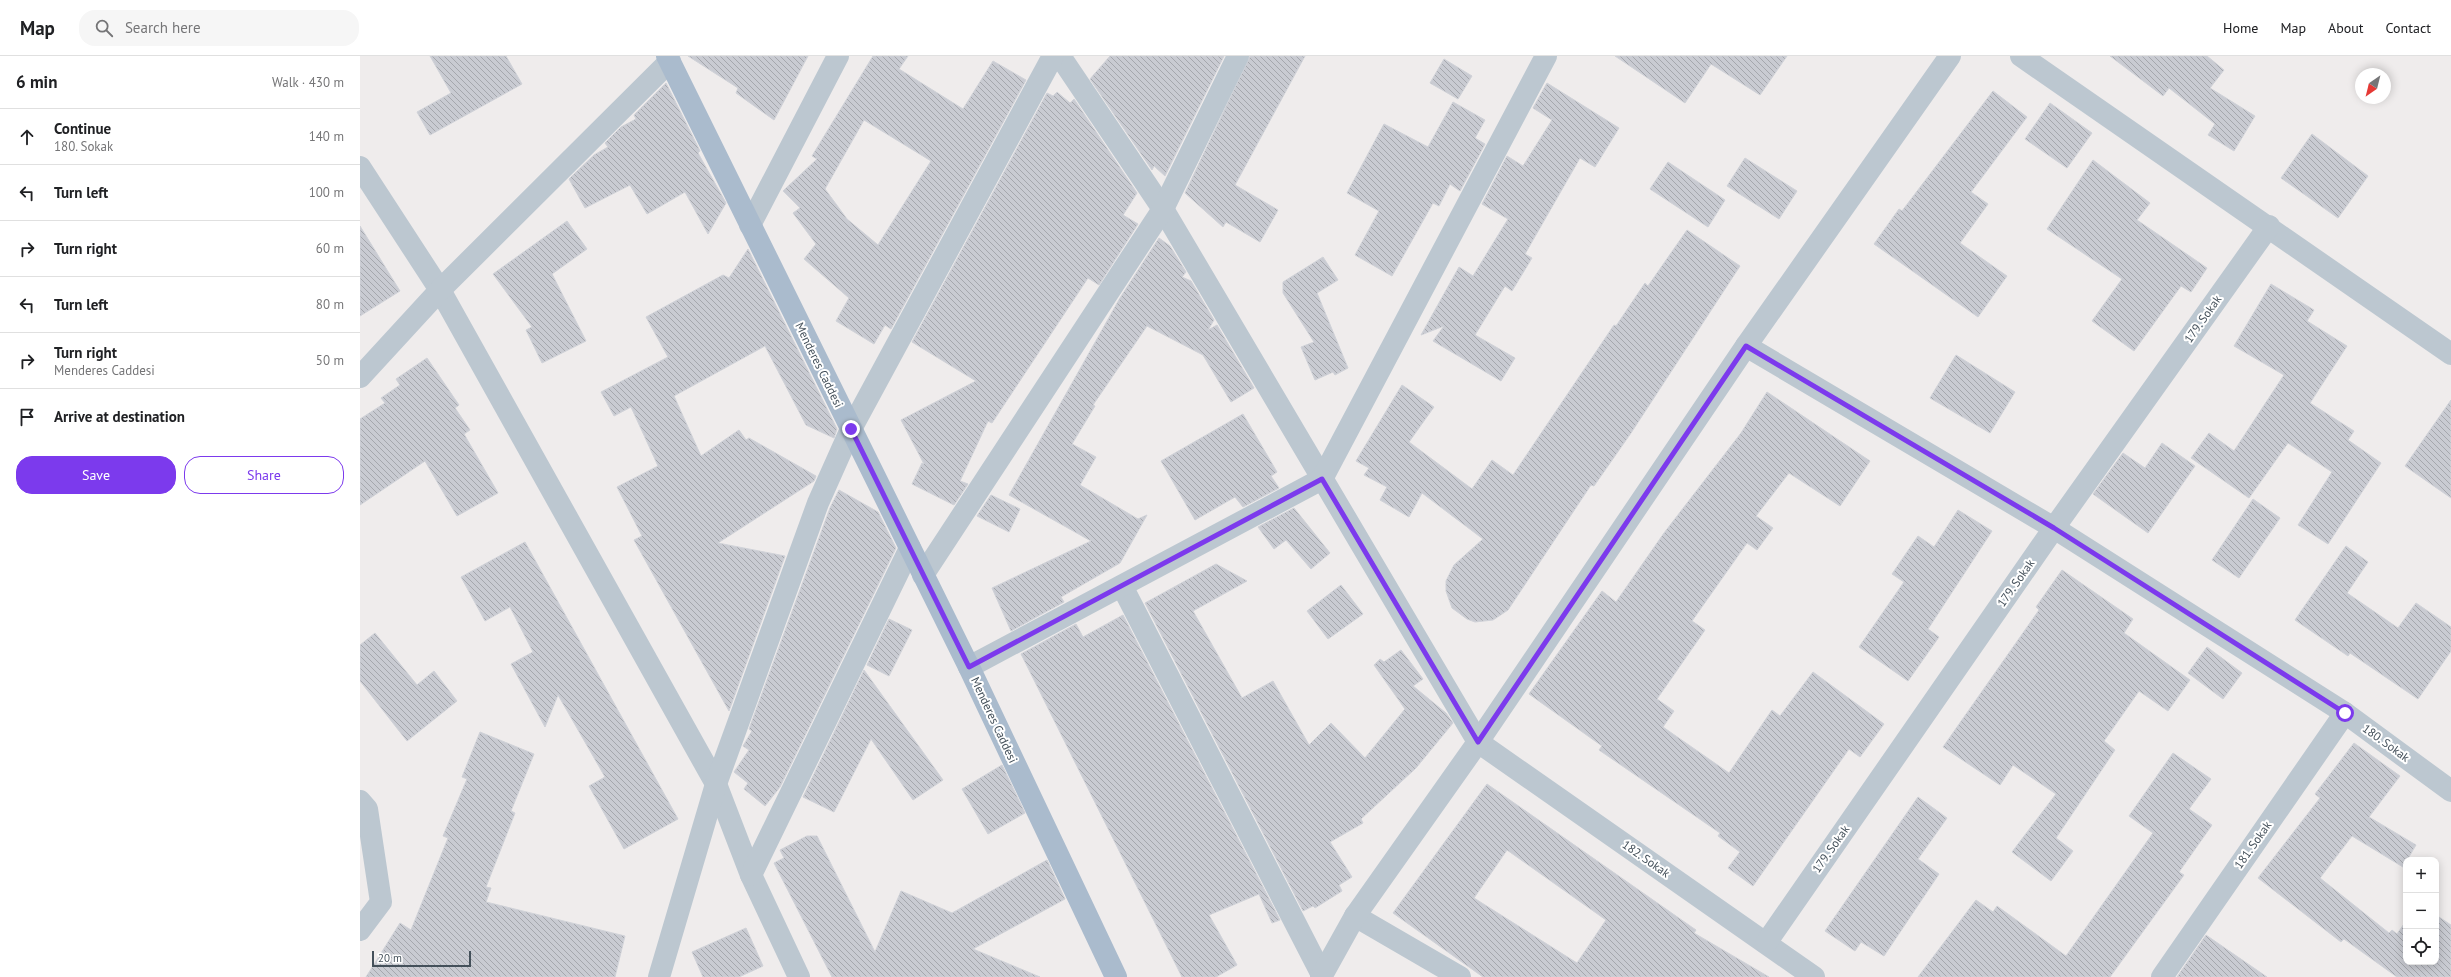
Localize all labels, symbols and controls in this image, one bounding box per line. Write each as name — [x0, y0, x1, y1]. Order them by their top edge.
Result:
search box — [79, 10, 359, 46]
text: Map — [20, 16, 55, 40]
icon: search — [93, 17, 115, 39]
text: Search here — [125, 18, 201, 37]
text: Home — [2223, 19, 2258, 37]
text: Map — [2280, 19, 2306, 37]
text: About — [2328, 19, 2364, 37]
text: Contact — [2386, 19, 2431, 37]
north arrow — [2355, 68, 2391, 104]
text: 6 min — [16, 71, 57, 93]
text: Walk · 430 m — [272, 74, 344, 91]
text: Continue — [54, 119, 111, 138]
icon: ahead — [16, 126, 38, 148]
text: 140 m — [309, 128, 344, 145]
text: 180. Sokak — [54, 138, 113, 155]
icon: left — [16, 182, 38, 204]
text: Turn left — [54, 183, 108, 202]
text: 100 m — [309, 184, 344, 201]
icon: right — [16, 238, 38, 260]
text: Turn right — [54, 239, 117, 258]
text: 60 m — [316, 240, 344, 257]
street label: 179. Sokak — [2181, 292, 2225, 345]
icon: left — [16, 294, 38, 316]
text: Turn left — [54, 295, 108, 314]
text: 80 m — [316, 296, 344, 313]
street label: Menderes Caddesi — [792, 320, 847, 410]
text: Turn right — [54, 343, 117, 362]
icon: right — [16, 350, 38, 372]
text: 50 m — [316, 352, 344, 369]
text: Menderes Caddesi — [54, 362, 155, 379]
icon: arrive — [16, 406, 38, 428]
text: Arrive at destination — [54, 407, 185, 426]
route end — [842, 420, 860, 438]
button: Save — [16, 456, 176, 494]
button: Share — [184, 456, 344, 494]
street label: 179. Sokak — [1994, 556, 2038, 609]
street label: Menderes Caddesi — [968, 674, 1021, 765]
route start — [2336, 704, 2354, 722]
street label: 180. Sokak — [2360, 720, 2413, 765]
street label: 181. Sokak — [2231, 818, 2275, 871]
street label: 179. Sokak — [1809, 822, 1853, 875]
street label: 182. Sokak — [1620, 837, 1673, 881]
map controls — [2403, 857, 2439, 965]
button: + — [2403, 857, 2439, 893]
button: − — [2403, 893, 2439, 929]
button: locate — [2403, 929, 2439, 965]
scale bar — [372, 949, 471, 968]
text: 20 m — [378, 951, 402, 965]

